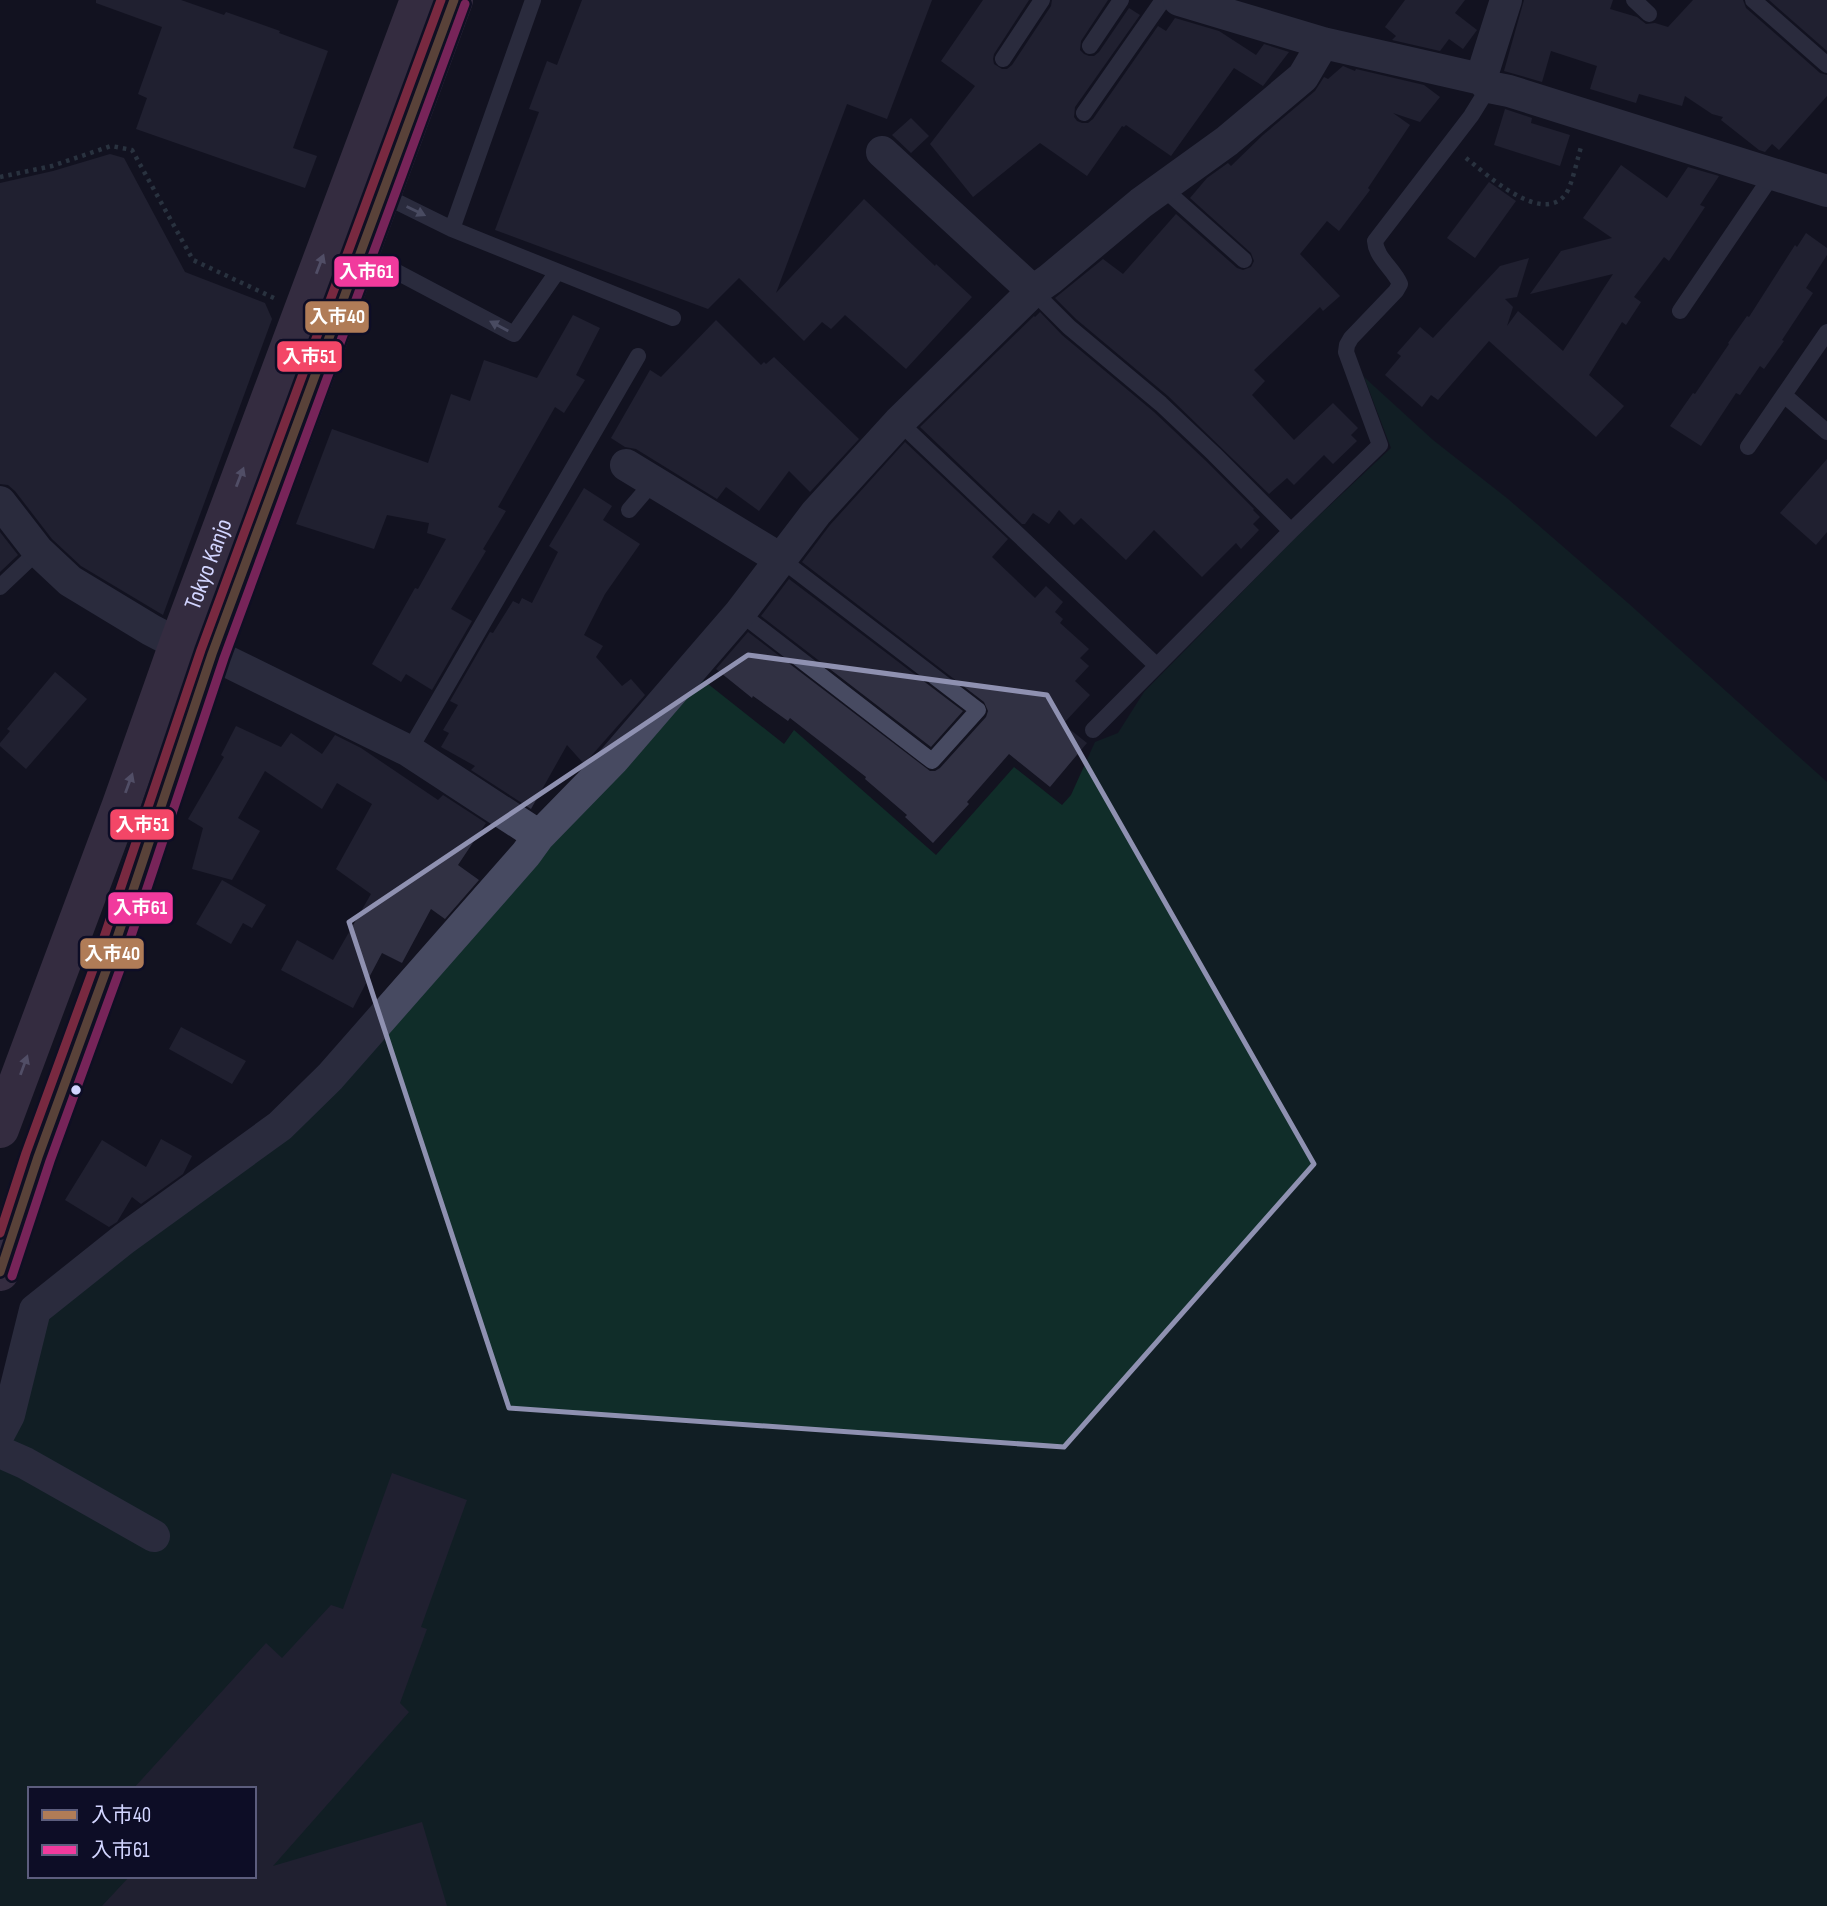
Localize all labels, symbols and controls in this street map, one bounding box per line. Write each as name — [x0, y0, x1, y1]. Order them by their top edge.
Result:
one-way arrow — [406, 206, 426, 217]
one-way arrow — [315, 253, 326, 274]
line badge: 入市61 — [333, 255, 400, 288]
text: 入市61 — [339, 261, 394, 284]
line badge: 入市40 — [304, 300, 370, 334]
text: 入市40 — [309, 306, 365, 329]
one-way arrow — [489, 321, 509, 333]
line badge: 入市51 — [276, 340, 343, 373]
text: 入市51 — [282, 346, 336, 369]
one-way arrow — [235, 466, 246, 487]
street label: Tokyo Kanjo — [178, 515, 238, 614]
one-way arrow — [123, 772, 134, 793]
line badge: 入市51 — [109, 808, 175, 841]
text: 入市51 — [115, 814, 169, 837]
line badge: 入市61 — [107, 891, 174, 925]
text: 入市61 — [113, 897, 168, 920]
line badge: 入市40 — [79, 937, 145, 970]
text: 入市40 — [84, 943, 140, 966]
one-way arrow — [18, 1054, 29, 1075]
unlabelled marker — [69, 1083, 83, 1097]
legend — [28, 1787, 256, 1878]
text: 入市40 — [91, 1803, 151, 1828]
text: 入市61 — [91, 1838, 150, 1863]

